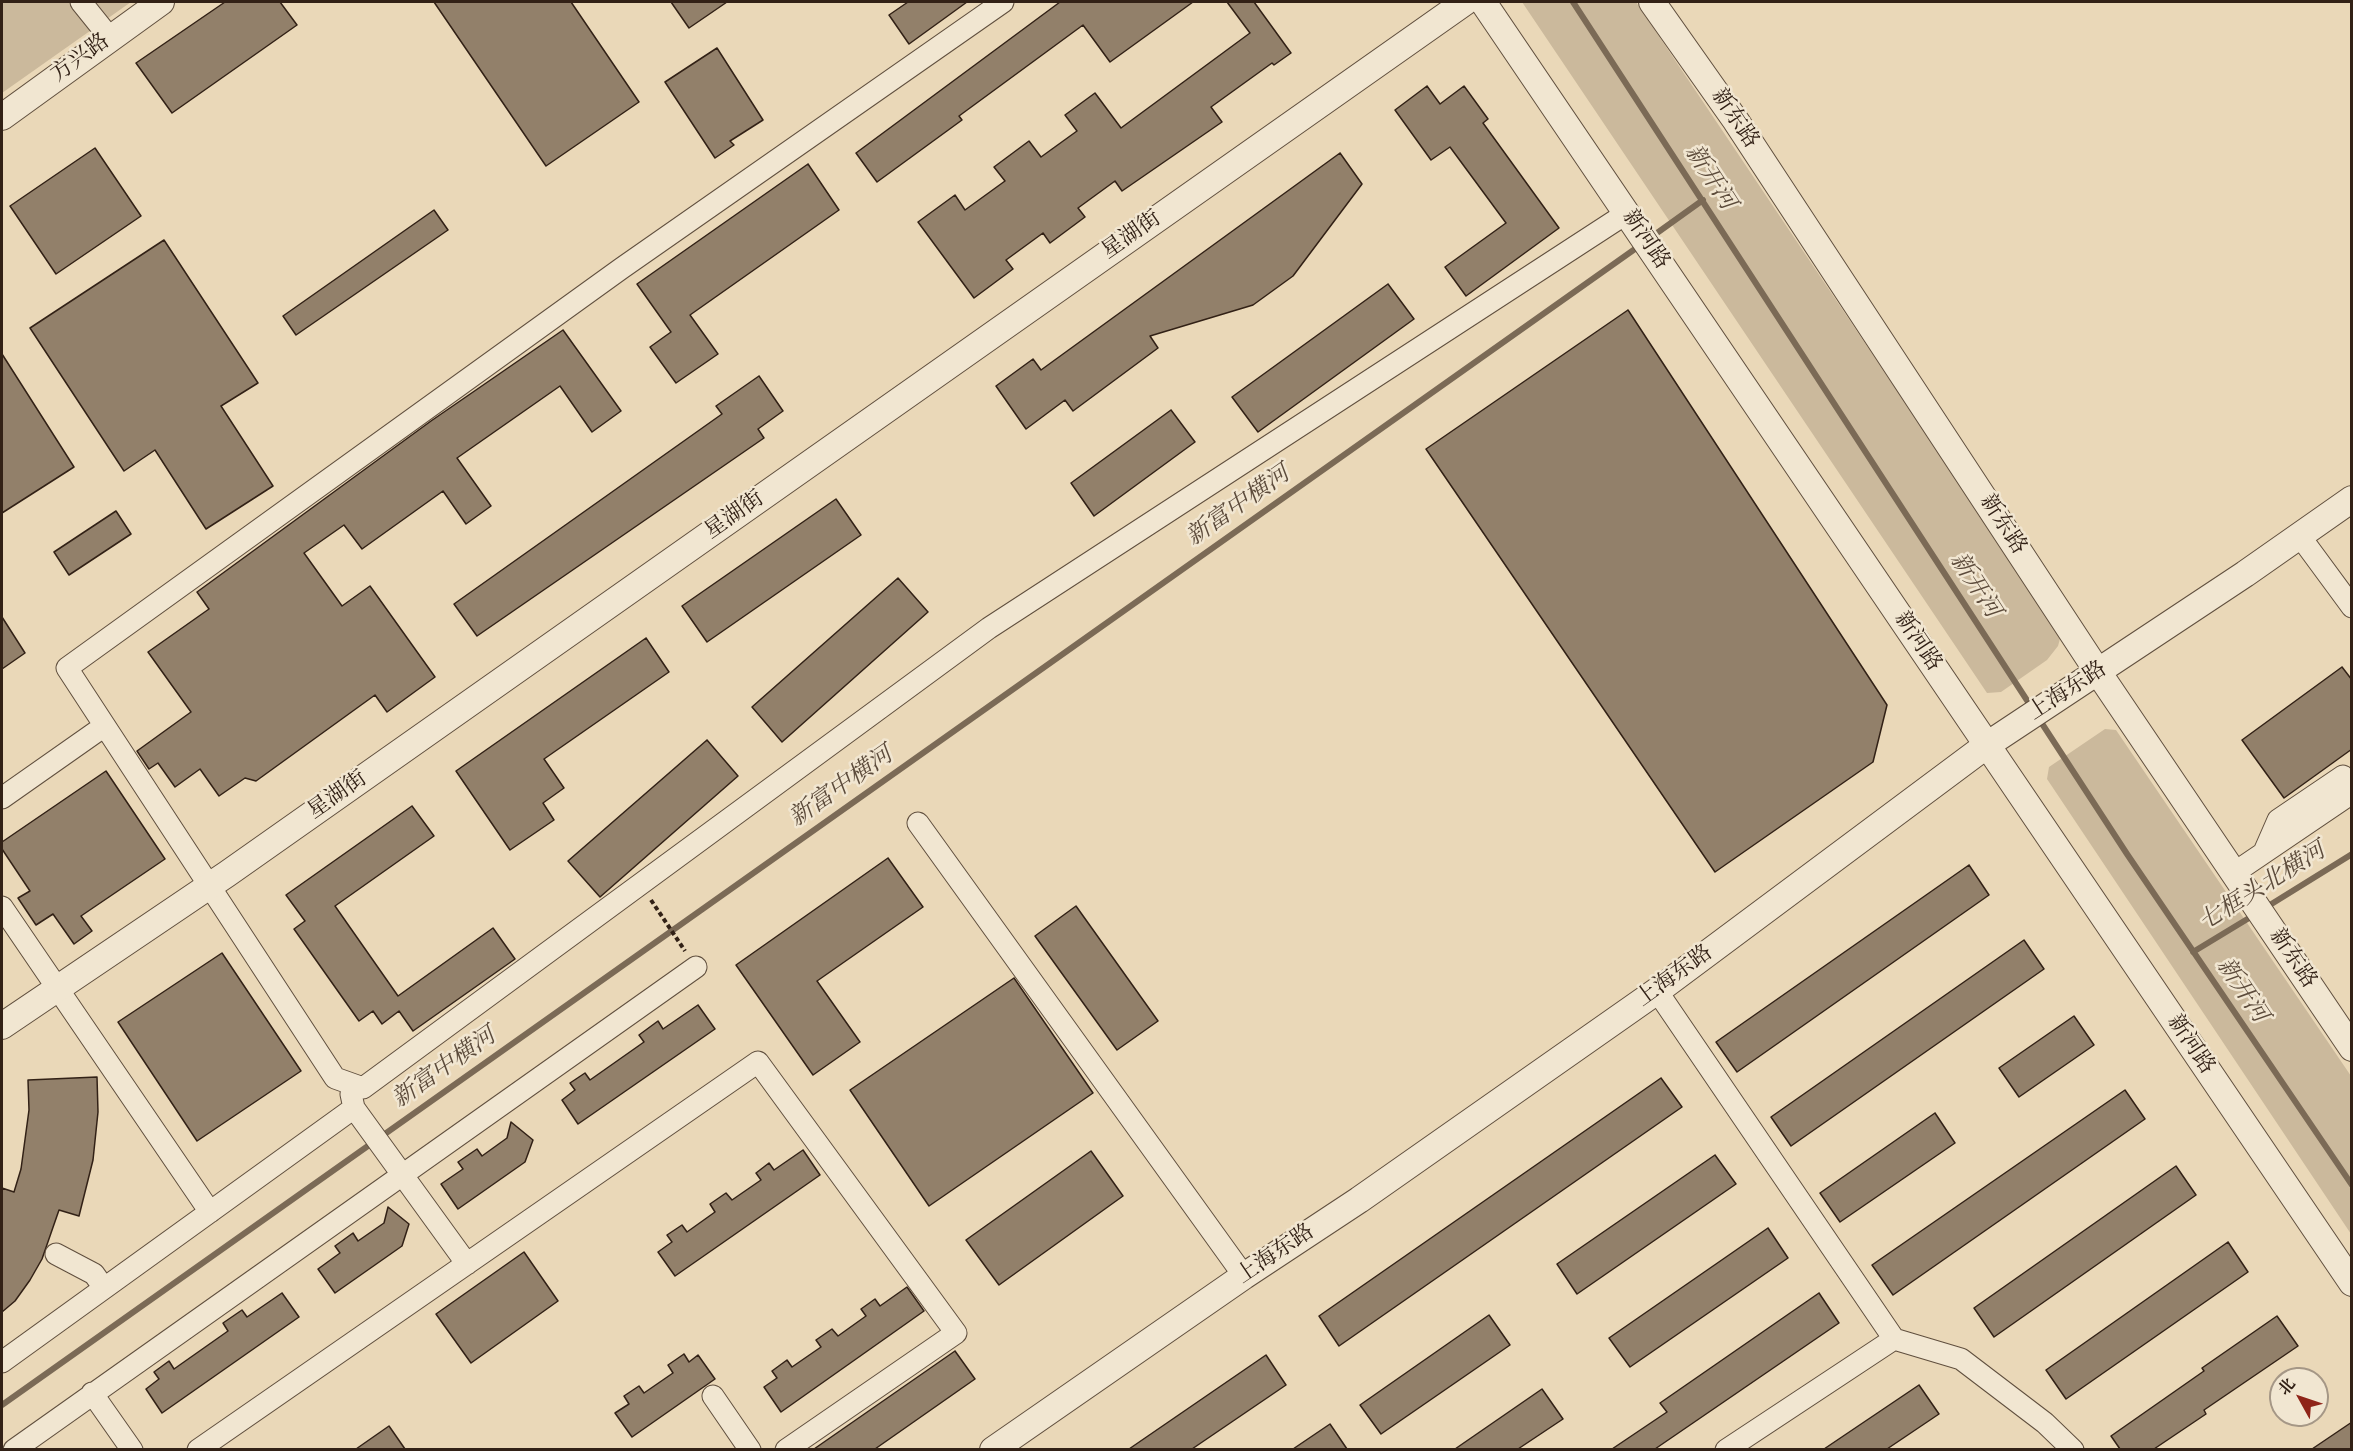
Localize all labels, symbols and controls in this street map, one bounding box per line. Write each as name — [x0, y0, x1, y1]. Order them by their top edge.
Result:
street label: 方兴路 — [47, 29, 115, 89]
street label: 新东路 — [1705, 84, 1763, 154]
water label: 新开河 — [1677, 140, 1741, 216]
street label: 新河路 — [1616, 205, 1674, 275]
street label: 星湖街 — [1097, 206, 1167, 266]
water label: 新富中横河 — [1182, 461, 1296, 553]
street label: 星湖街 — [700, 486, 770, 546]
street label: 新东路 — [1973, 490, 2031, 560]
water label: 新开河 — [1942, 548, 2006, 624]
street label: 新河路 — [1888, 607, 1946, 677]
street label: 上海东路 — [2024, 657, 2112, 727]
water label: 新富中横河 — [785, 742, 899, 834]
street label: 星湖街 — [303, 766, 373, 826]
water label: 七框头北横河 — [2194, 838, 2332, 938]
street label: 新东路 — [2263, 924, 2321, 994]
street label: 上海东路 — [1632, 940, 1718, 1014]
water label: 新开河 — [2209, 953, 2273, 1029]
street label: 新河路 — [2161, 1010, 2219, 1080]
water label: 新富中横河 — [388, 1023, 502, 1115]
street label: 上海东路 — [1232, 1219, 1320, 1291]
north arrow — [2269, 1367, 2329, 1427]
text: 北 — [2274, 1374, 2300, 1399]

